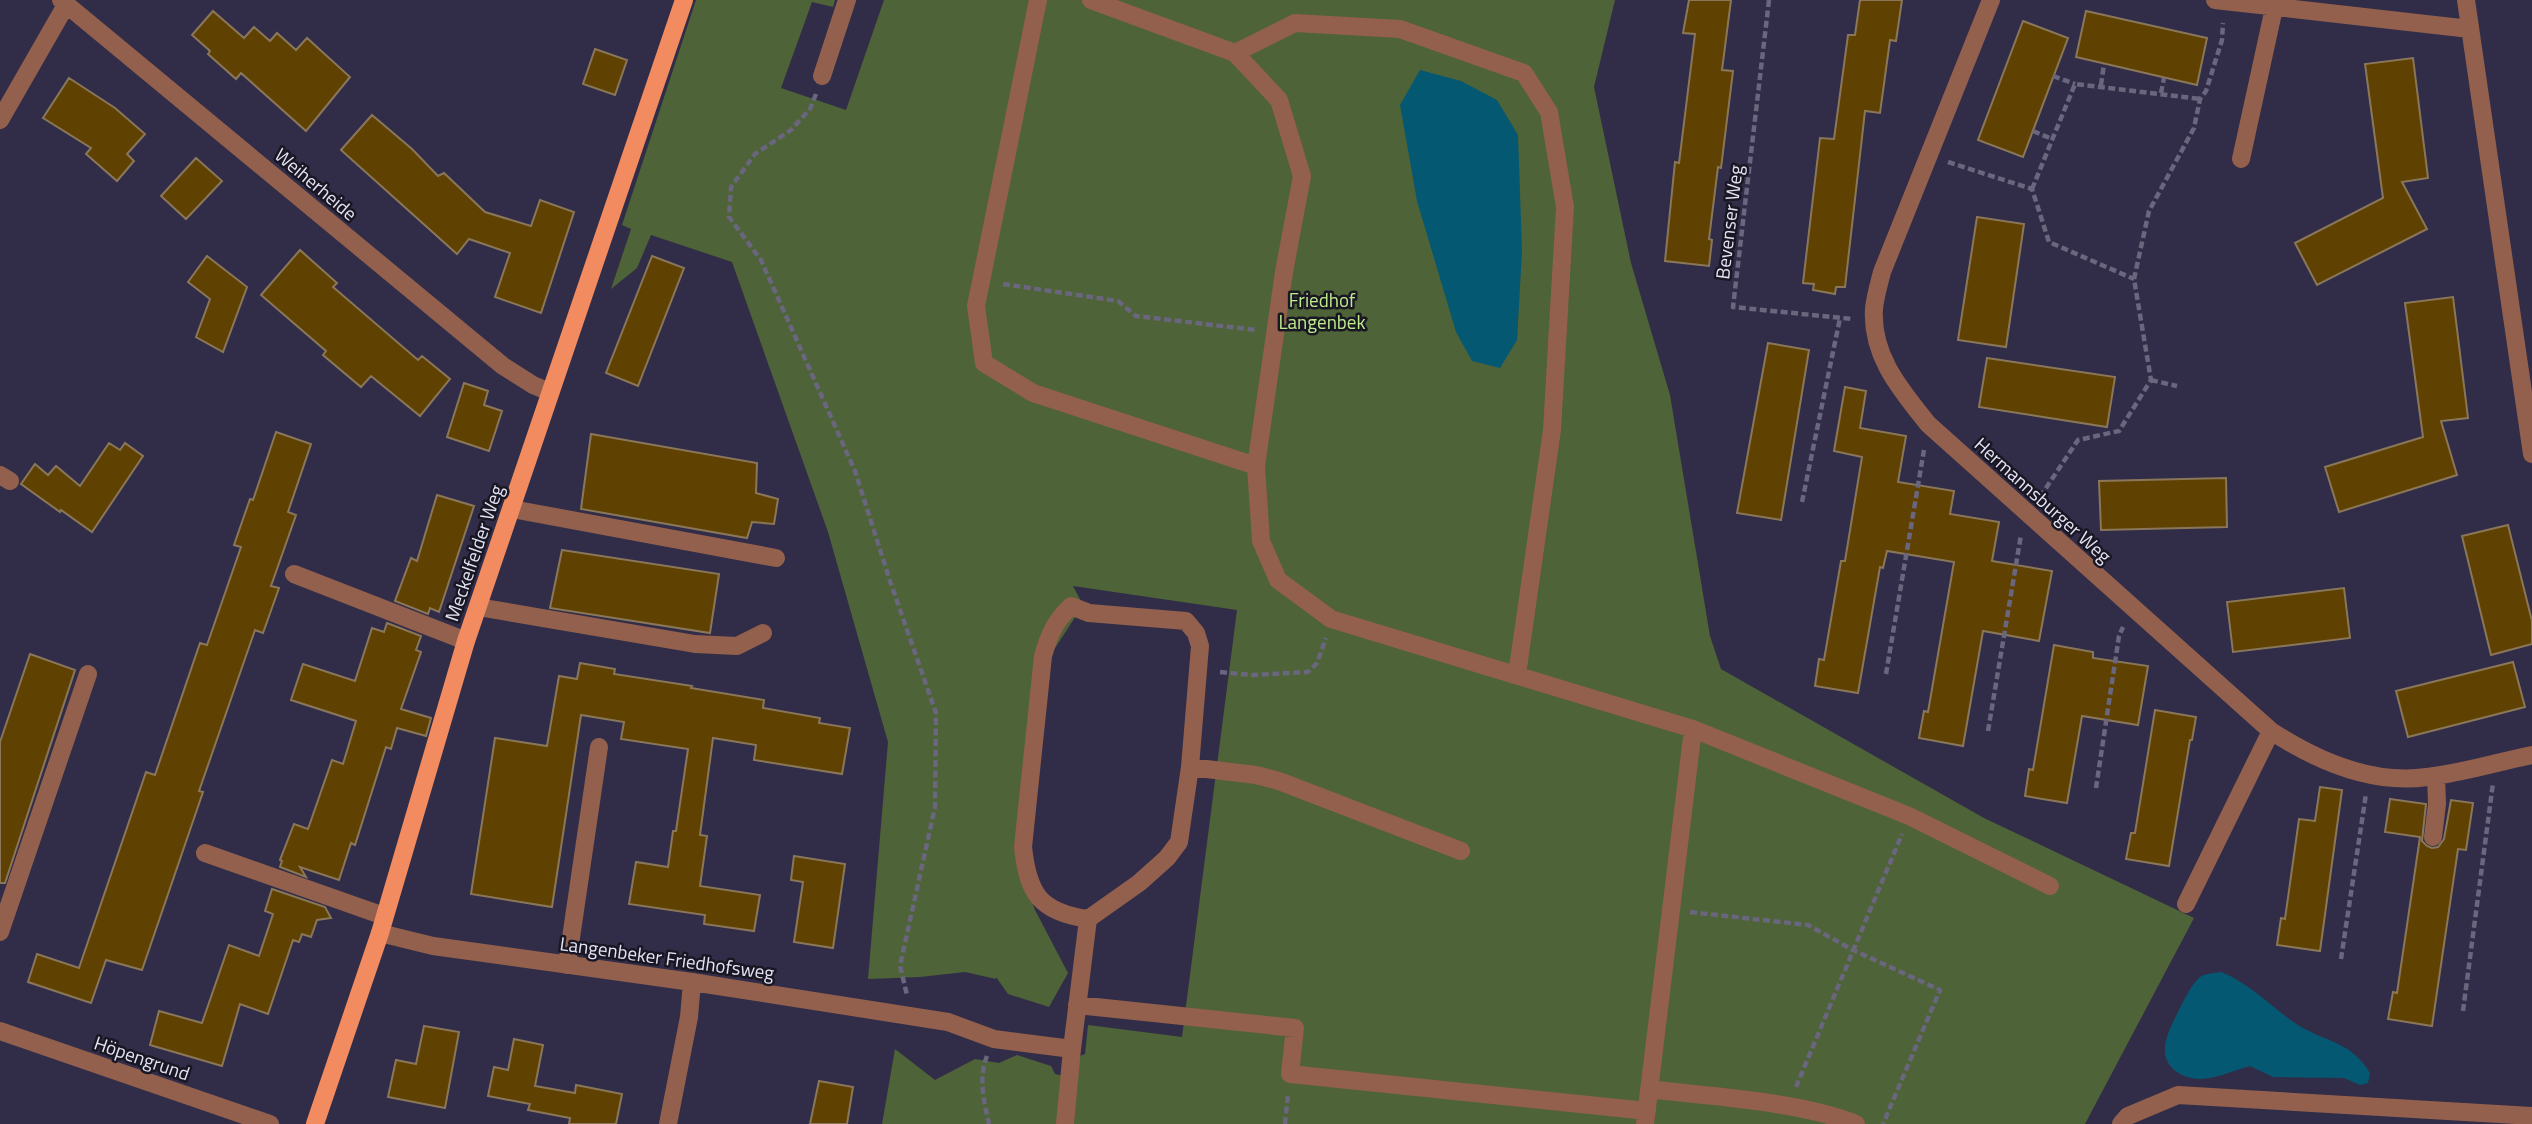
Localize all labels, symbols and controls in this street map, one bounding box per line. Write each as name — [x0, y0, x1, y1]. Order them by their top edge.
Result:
street label: Weiherheide — [269, 140, 364, 227]
street label: Bevenser Weg — [1707, 163, 1750, 281]
park label: Friedhof Langenbek — [1278, 285, 1366, 336]
street label: Hermannsburger Weg — [1968, 430, 2119, 569]
street label: Meckelfelder Weg — [437, 480, 511, 625]
street label: Langenbeker Friedhofsweg — [558, 928, 776, 987]
street label: Höpengrund — [91, 1028, 194, 1087]

